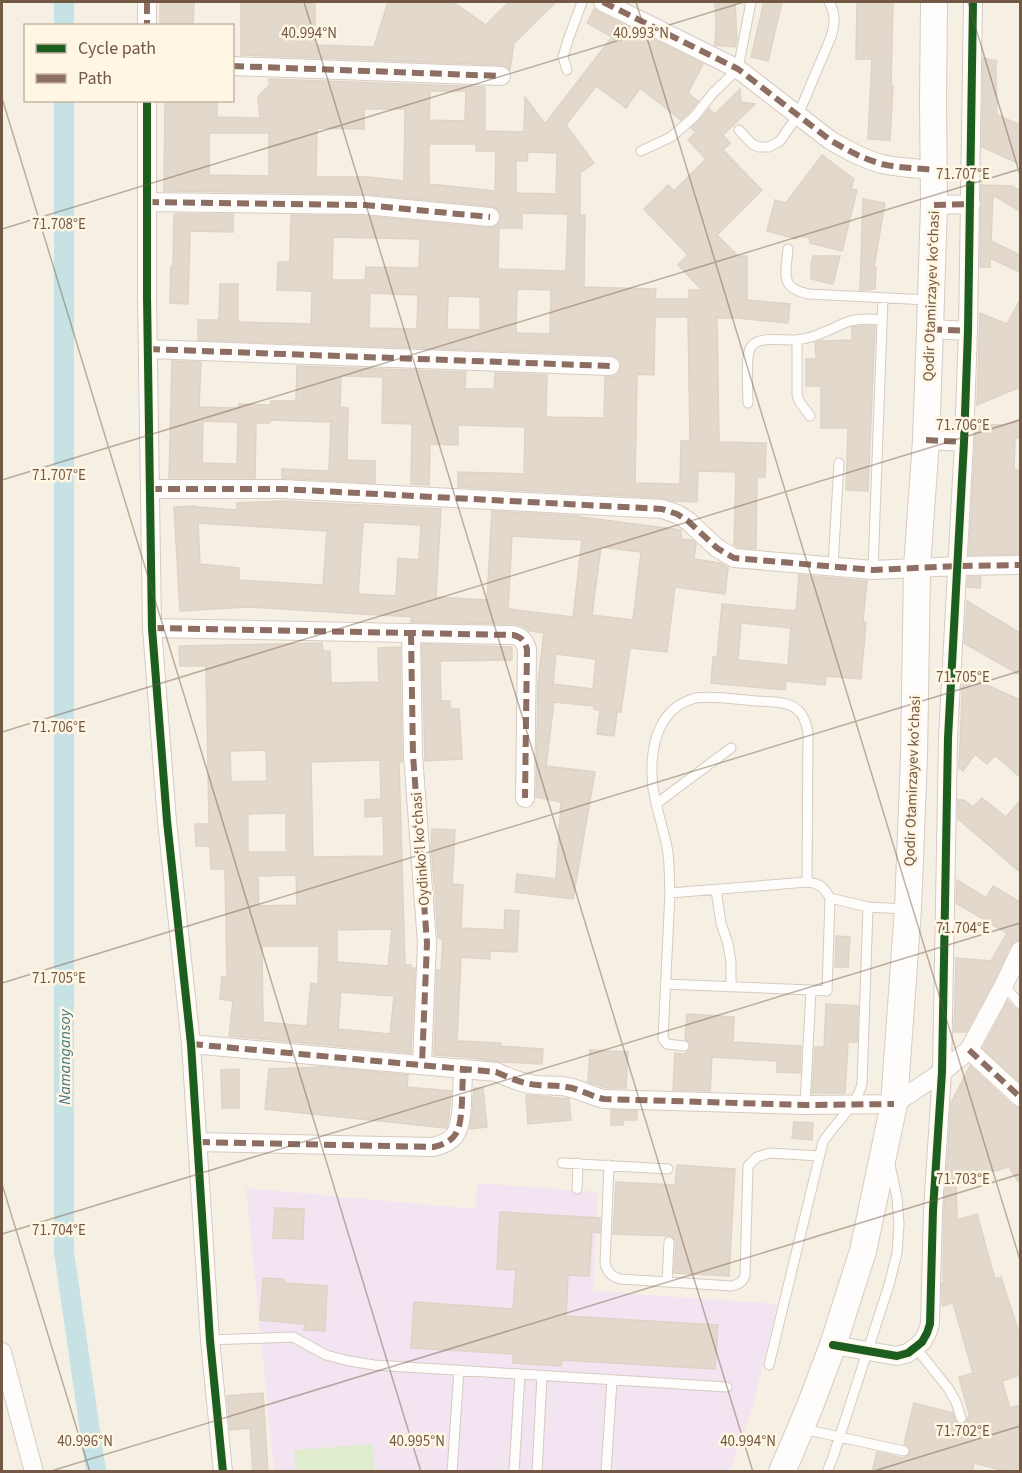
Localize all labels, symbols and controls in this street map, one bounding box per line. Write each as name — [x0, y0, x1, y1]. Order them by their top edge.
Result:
text: 40.994°N — [281, 23, 337, 44]
text: 40.993°N — [613, 23, 669, 44]
legend — [24, 24, 234, 102]
text: Cycle path — [78, 36, 156, 61]
text: Path — [78, 66, 112, 91]
text: 71.707°E — [936, 164, 990, 185]
street label: Qodir Otamirzayev koʻchasi — [918, 210, 945, 382]
text: 71.708°E — [32, 214, 86, 235]
text: 71.706°E — [936, 415, 990, 436]
text: 71.707°E — [32, 465, 86, 486]
text: 71.705°E — [936, 667, 990, 688]
street label: Qodir Otamirzayev koʻchasi — [899, 695, 926, 867]
text: 71.706°E — [32, 717, 86, 738]
street label: Oydinkoʻl koʻchasi — [406, 791, 435, 906]
text: 71.704°E — [936, 918, 990, 939]
text: 71.705°E — [32, 968, 86, 989]
water label: Namangansoy — [54, 1008, 76, 1105]
text: 71.703°E — [936, 1169, 990, 1190]
text: 71.704°E — [32, 1220, 86, 1241]
text: 71.702°E — [936, 1421, 990, 1442]
text: 40.996°N — [57, 1431, 113, 1452]
text: 40.995°N — [389, 1431, 445, 1452]
text: 40.994°N — [720, 1431, 776, 1452]

